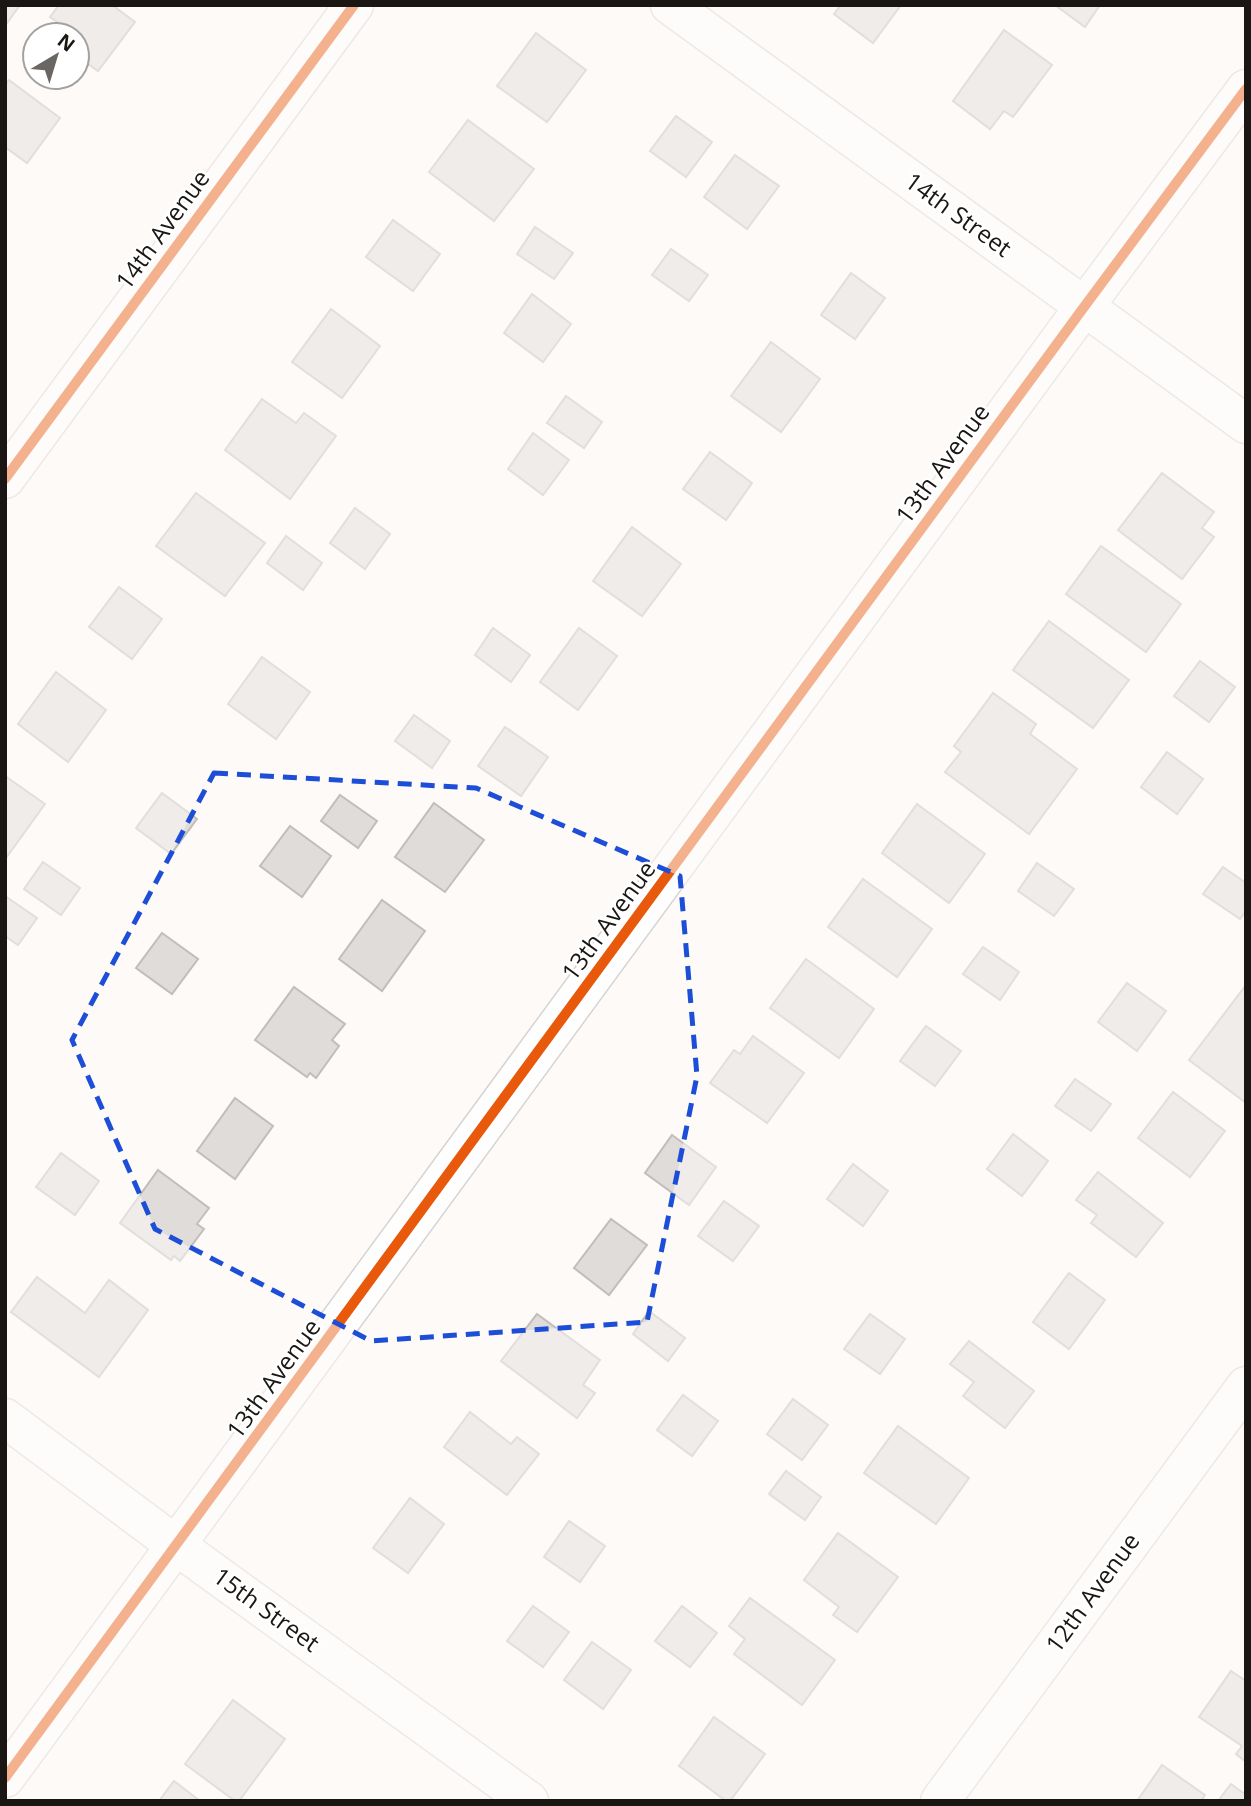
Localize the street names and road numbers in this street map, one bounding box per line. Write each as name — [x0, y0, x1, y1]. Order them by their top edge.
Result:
street label: 14th Avenue — [107, 163, 216, 296]
street label: 14th Street — [899, 164, 1019, 264]
street label: 13th Avenue — [887, 397, 996, 530]
street label: 13th Avenue — [553, 854, 662, 987]
street label: 13th Avenue — [218, 1312, 327, 1445]
street label: 12th Avenue — [1037, 1526, 1146, 1659]
street label: 15th Street — [207, 1559, 327, 1659]

